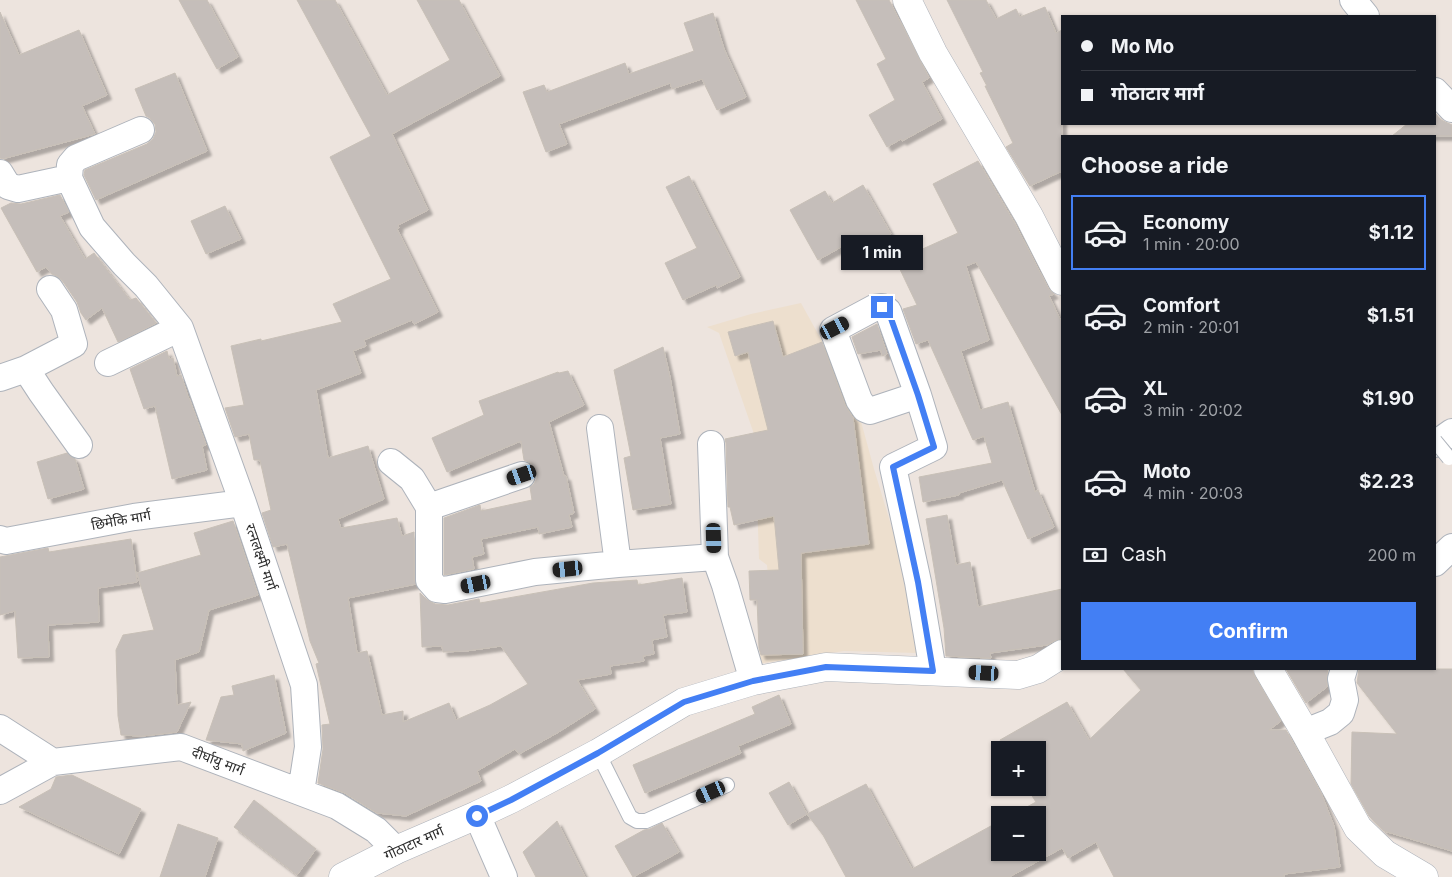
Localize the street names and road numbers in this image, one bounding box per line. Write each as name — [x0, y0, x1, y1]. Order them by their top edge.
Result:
street label: छिमेकि मार्ग — [90, 506, 153, 533]
street label: रत्नलक्ष्मी मार्ग — [242, 521, 281, 593]
street label: दीर्घायु मार्ग — [189, 743, 248, 781]
street label: गोठाटार मार्ग — [381, 821, 447, 863]

